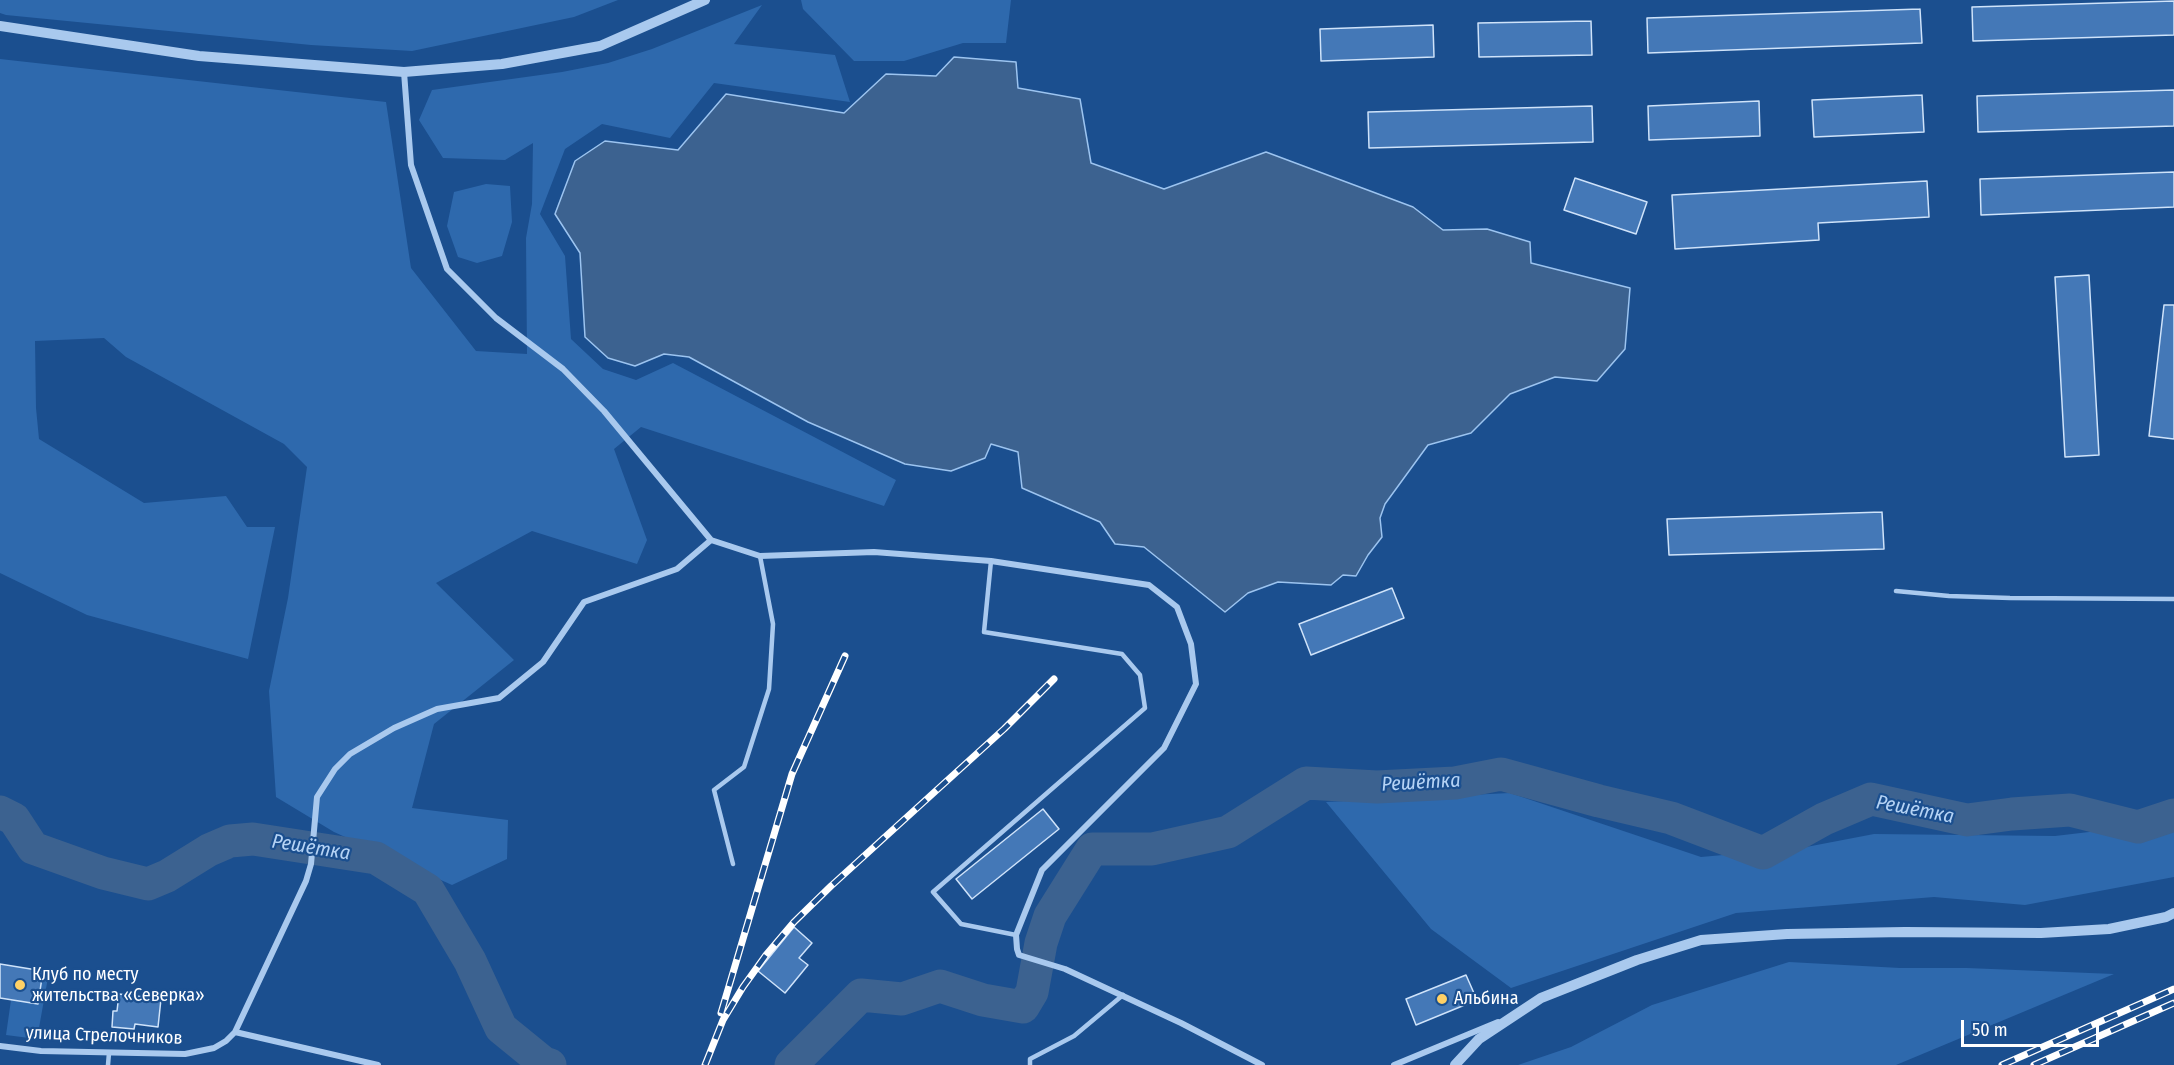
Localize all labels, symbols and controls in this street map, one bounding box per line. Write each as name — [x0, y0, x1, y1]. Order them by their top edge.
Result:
water label: Решётка — [1381, 769, 1461, 797]
water label: Решётка — [1874, 791, 1956, 829]
water label: Решётка — [270, 830, 352, 866]
place label: Клуб по месту жительства «Северка» — [32, 964, 205, 1006]
marker: Клуб по месту жительства «Северка» — [13, 978, 27, 992]
place label: Альбина — [1454, 988, 1518, 1010]
marker: Альбина — [1435, 992, 1449, 1006]
scale bar — [1964, 1008, 2102, 1046]
text: 50 m — [1972, 1019, 2008, 1041]
street label: улица Стрелочников — [25, 1022, 183, 1050]

